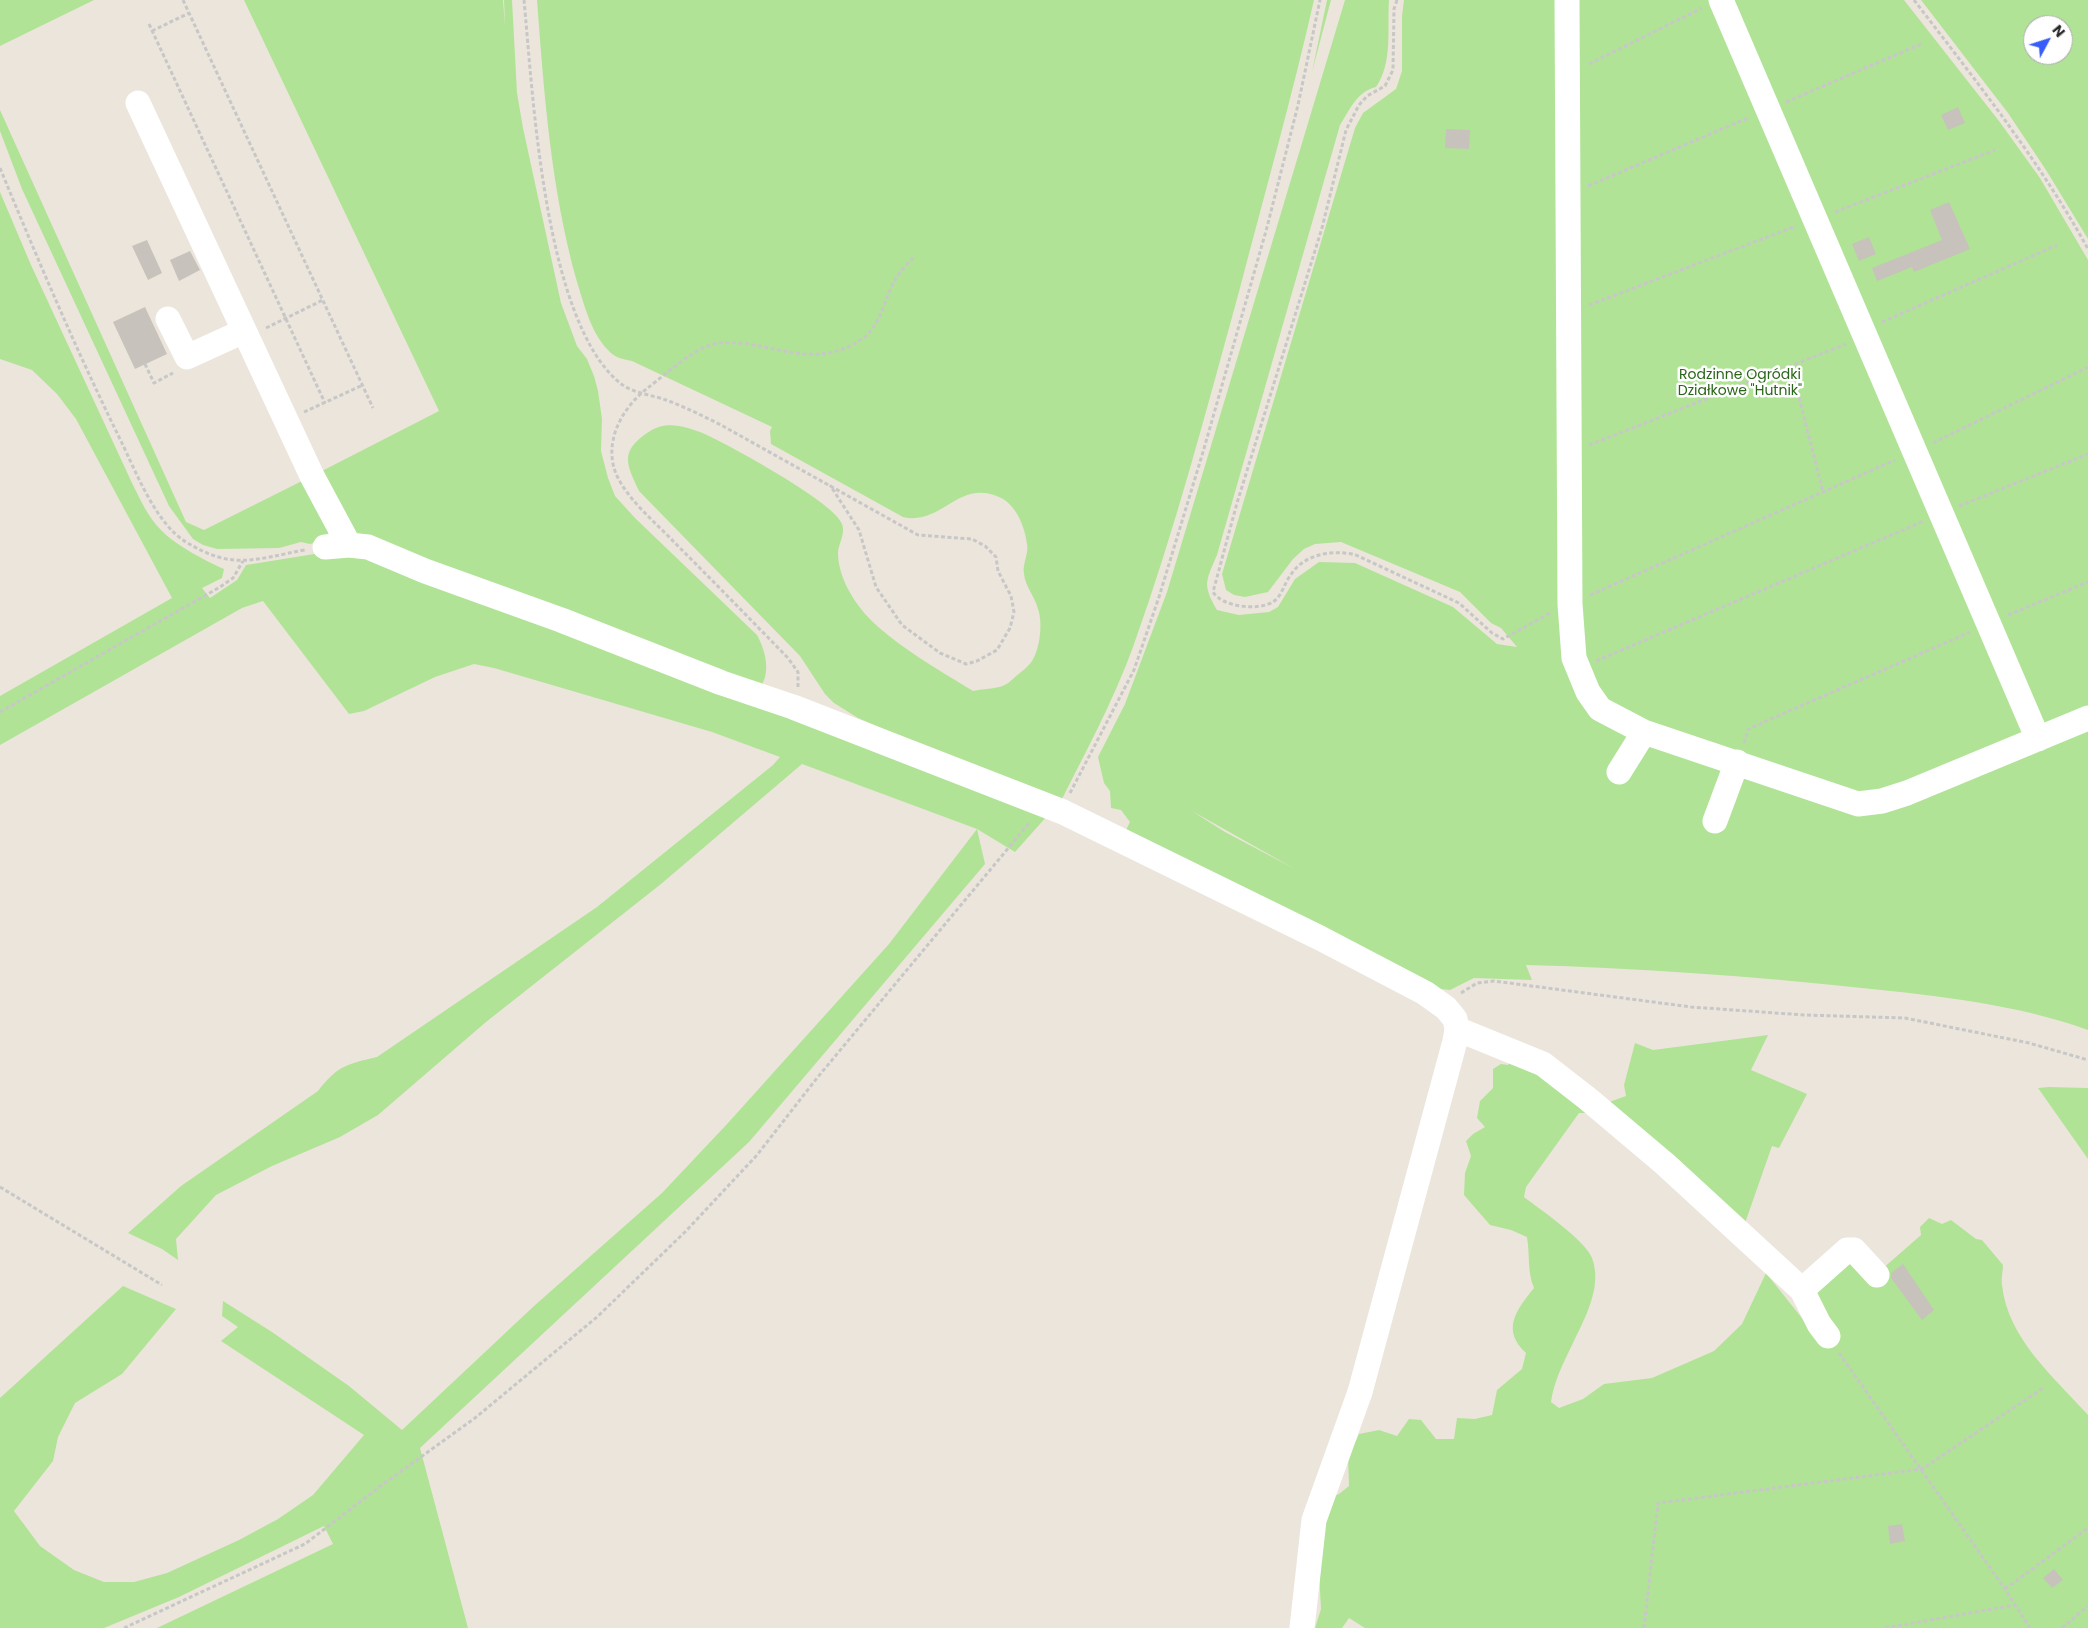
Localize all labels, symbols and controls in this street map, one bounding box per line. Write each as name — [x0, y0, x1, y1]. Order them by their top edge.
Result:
north arrow — [2023, 15, 2073, 65]
text: N — [2048, 21, 2070, 41]
park label: Rodzinne Ogródki Działkowe "Hutnik" — [1678, 367, 1802, 400]

